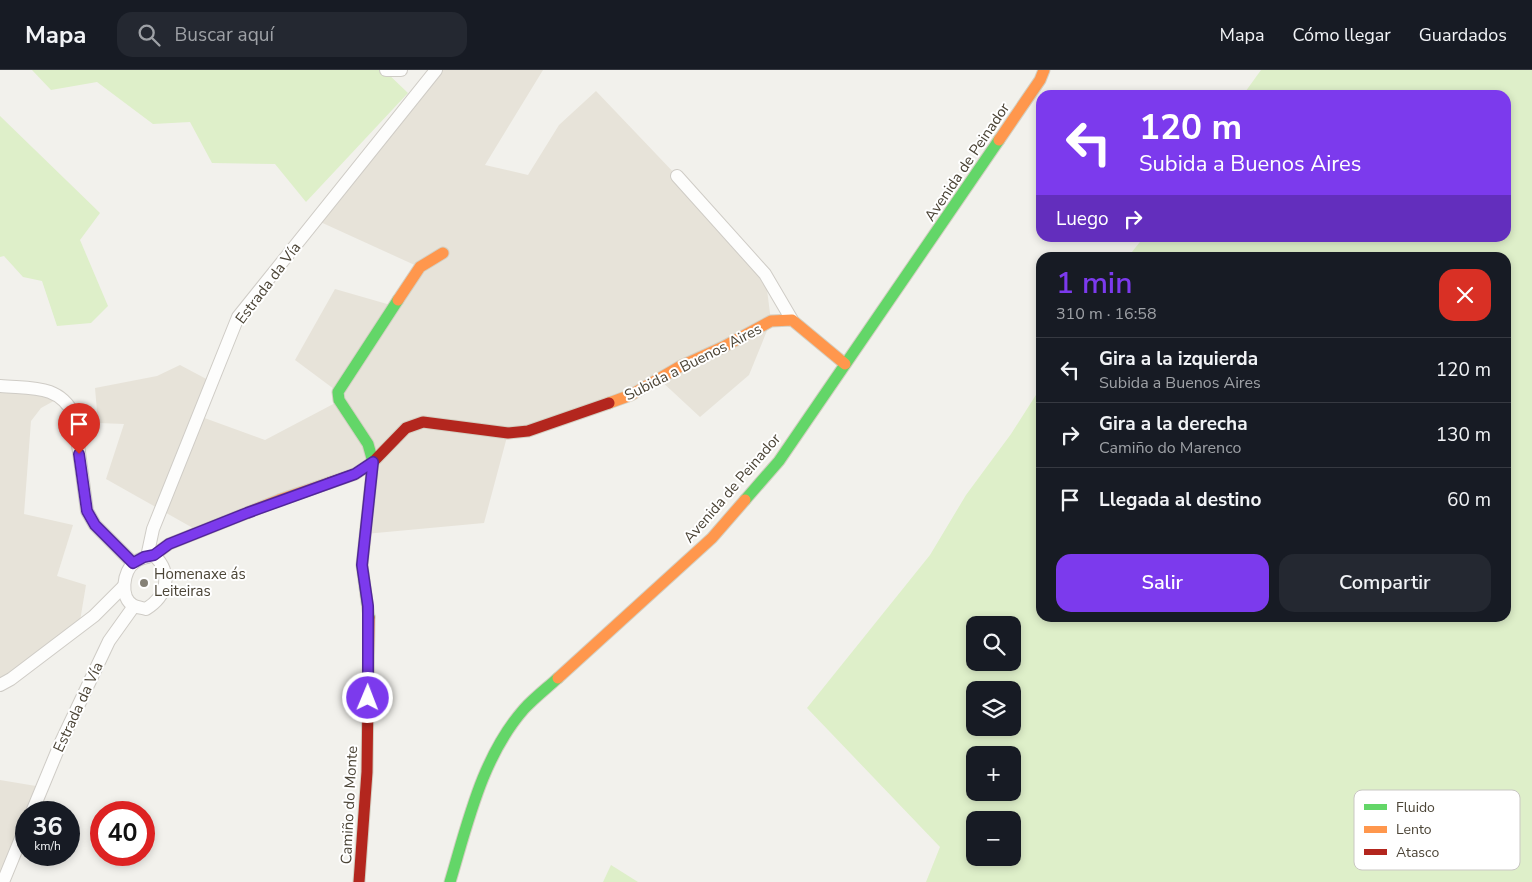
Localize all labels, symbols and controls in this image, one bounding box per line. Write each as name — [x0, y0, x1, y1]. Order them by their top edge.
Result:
search box — [117, 12, 467, 57]
text: Mapa — [25, 19, 87, 51]
icon: search — [135, 21, 163, 49]
text: Buscar aquí — [175, 22, 274, 48]
text: Mapa — [1220, 23, 1265, 47]
text: Cómo llegar — [1293, 23, 1391, 47]
text: Guardados — [1419, 23, 1507, 47]
street label: Avenida de Peinador — [920, 98, 1014, 225]
text: 120 m — [1139, 104, 1242, 151]
icon: left — [1056, 110, 1121, 175]
text: Subida a Buenos Aires — [1139, 149, 1361, 179]
icon: right — [1119, 205, 1147, 233]
text: Luego — [1056, 206, 1109, 232]
street label: Estrada da Vía — [231, 238, 305, 328]
text: 1 min — [1056, 263, 1132, 304]
button: close — [1439, 269, 1491, 321]
text: 310 m · 16:58 — [1056, 303, 1157, 325]
street label: Subida a Buenos Aires — [621, 319, 765, 405]
text: Gira a la izquierda — [1099, 346, 1258, 372]
icon: left — [1056, 356, 1084, 384]
text: 120 m — [1436, 357, 1491, 383]
text: Subida a Buenos Aires — [1099, 372, 1261, 394]
pin — [58, 403, 100, 454]
icon: arrive — [65, 410, 93, 438]
text: Gira a la derecha — [1099, 411, 1248, 437]
icon: right — [1056, 421, 1084, 449]
text: 130 m — [1436, 422, 1491, 448]
street label: Avenida de Peinador — [679, 429, 785, 547]
text: Camiño do Marenco — [1099, 437, 1241, 459]
icon: arrive — [1056, 486, 1084, 514]
text: Llegada al destino — [1099, 487, 1261, 513]
text: 60 m — [1447, 487, 1491, 513]
button: Salir — [1056, 554, 1269, 612]
button: Compartir — [1279, 554, 1491, 612]
place label: Homenaxe ás Leiteiras — [154, 564, 246, 601]
marker: Homenaxe ás Leiteiras — [138, 577, 150, 589]
map controls — [966, 616, 1021, 866]
button: search — [966, 616, 1021, 671]
street label: Estrada da Vía — [48, 659, 108, 755]
position arrow — [341, 671, 393, 723]
button: layers — [966, 681, 1021, 736]
street label: Camiño do Monte — [336, 745, 362, 865]
button: + — [966, 746, 1021, 801]
legend — [1354, 790, 1520, 870]
text: Fluido — [1396, 798, 1435, 817]
speed limit sign: 40 — [90, 801, 155, 866]
text: 36 — [32, 810, 63, 844]
button: − — [966, 811, 1021, 866]
text: Lento — [1396, 820, 1432, 839]
text: km/h — [34, 838, 61, 854]
text: Atasco — [1396, 843, 1439, 862]

